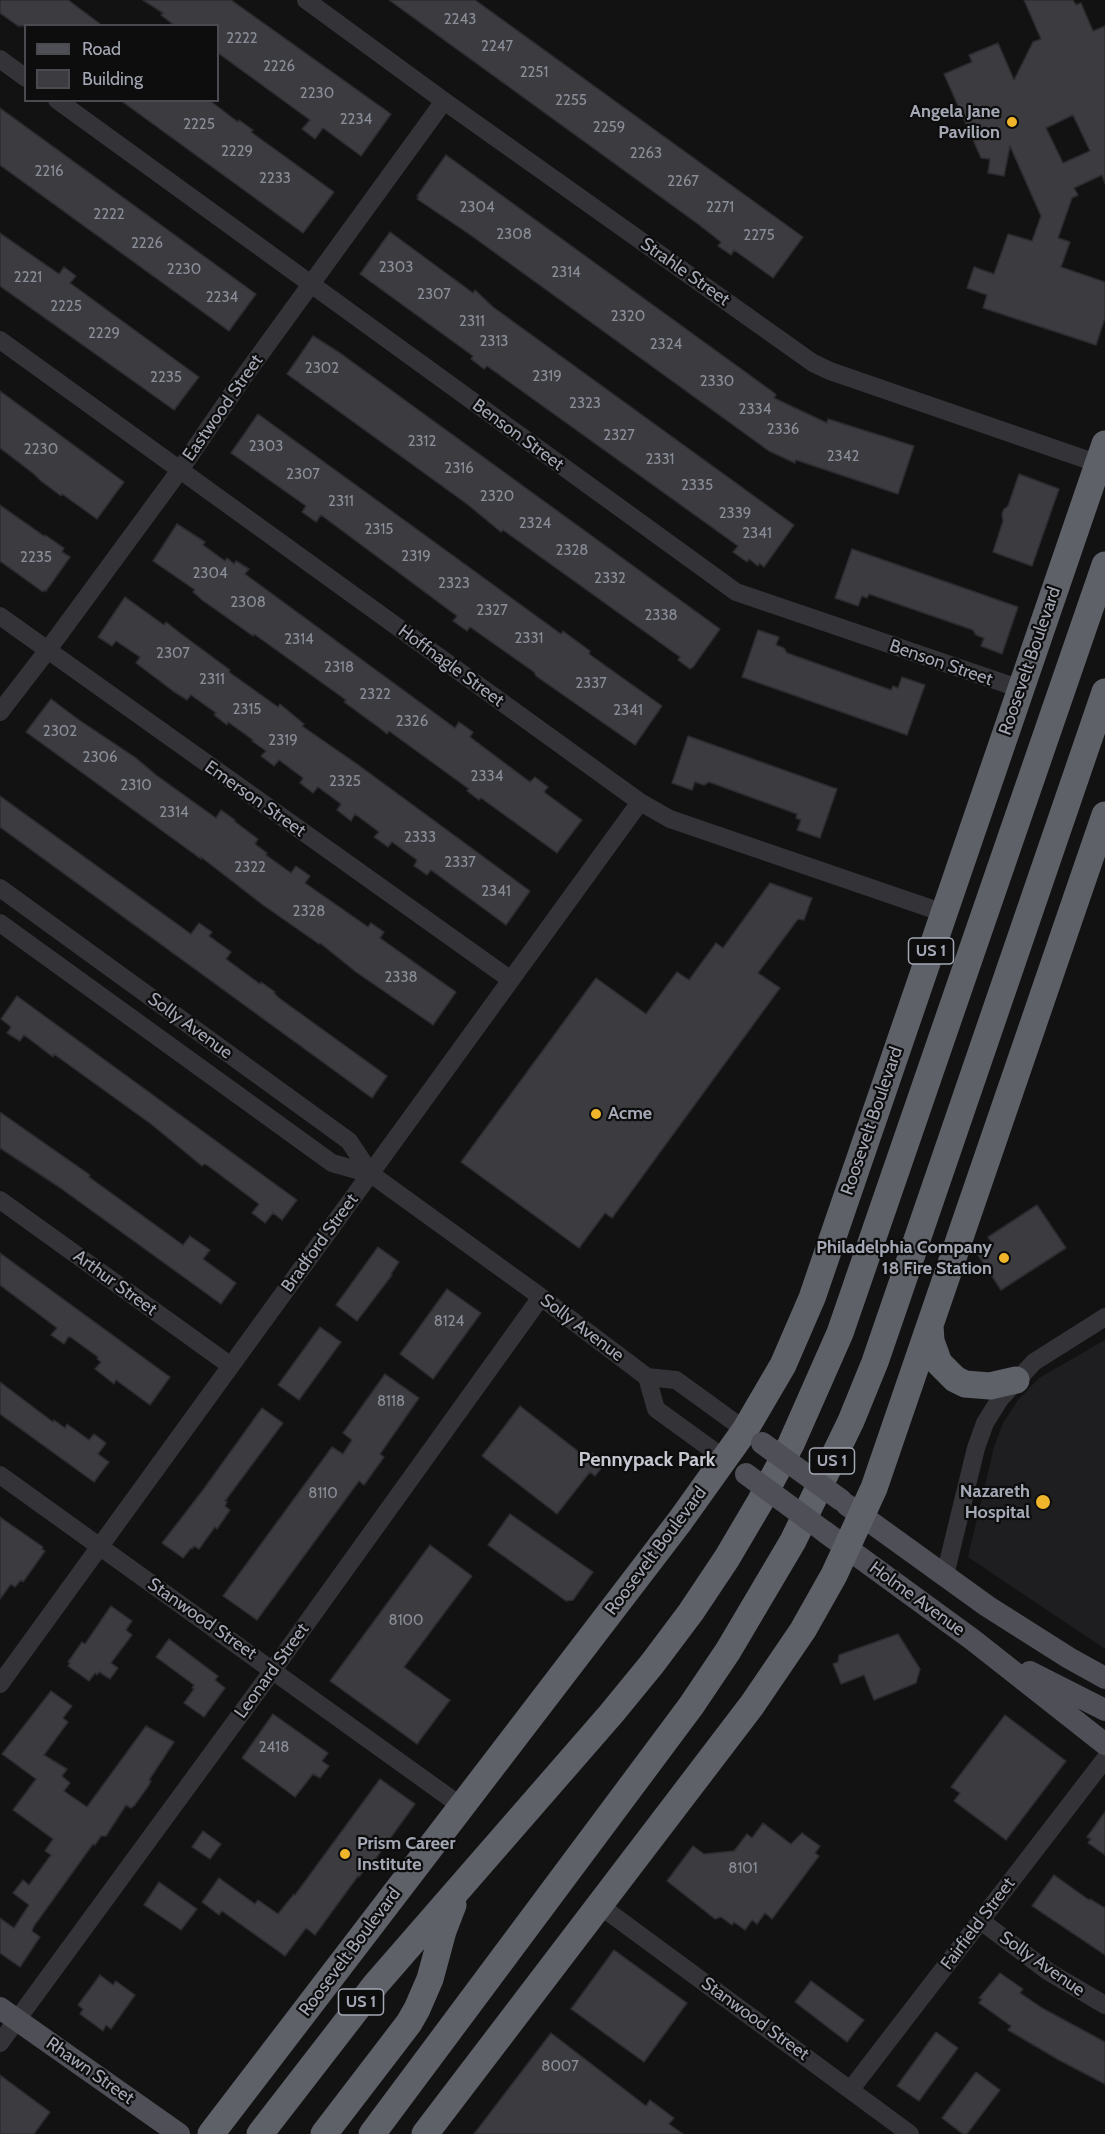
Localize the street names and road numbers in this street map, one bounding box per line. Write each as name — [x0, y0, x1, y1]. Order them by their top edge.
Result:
street label: Strahle Street — [636, 233, 734, 311]
street label: Eastwood Street — [178, 351, 268, 465]
street label: Benson Street — [468, 395, 568, 475]
street label: Roosevelt Boulevard — [995, 584, 1065, 738]
street label: Hoffnagle Street — [394, 620, 508, 712]
street label: Benson Street — [887, 635, 995, 691]
street label: Emerson Street — [200, 756, 310, 842]
road number: US 1 — [908, 938, 954, 964]
street label: Solly Avenue — [144, 988, 236, 1064]
street label: Roosevelt Boulevard — [837, 1044, 907, 1198]
street label: Bradford Street — [277, 1190, 363, 1296]
street label: Arthur Street — [69, 1245, 161, 1321]
street label: Solly Avenue — [536, 1290, 628, 1366]
road number: US 1 — [810, 1448, 854, 1474]
street label: Roosevelt Boulevard — [601, 1482, 711, 1620]
street label: Holme Avenue — [865, 1557, 969, 1641]
street label: Stanwood Street — [143, 1573, 261, 1665]
street label: Leonard Street — [230, 1619, 314, 1723]
street label: Fairfield Street — [936, 1874, 1020, 1974]
street label: Roosevelt Boulevard — [295, 1883, 405, 2021]
street label: Solly Avenue — [995, 1927, 1089, 2001]
street label: Stanwood Street — [697, 1973, 813, 2065]
road number: US 1 — [338, 1989, 384, 2015]
street label: Rhawn Street — [42, 2033, 138, 2109]

